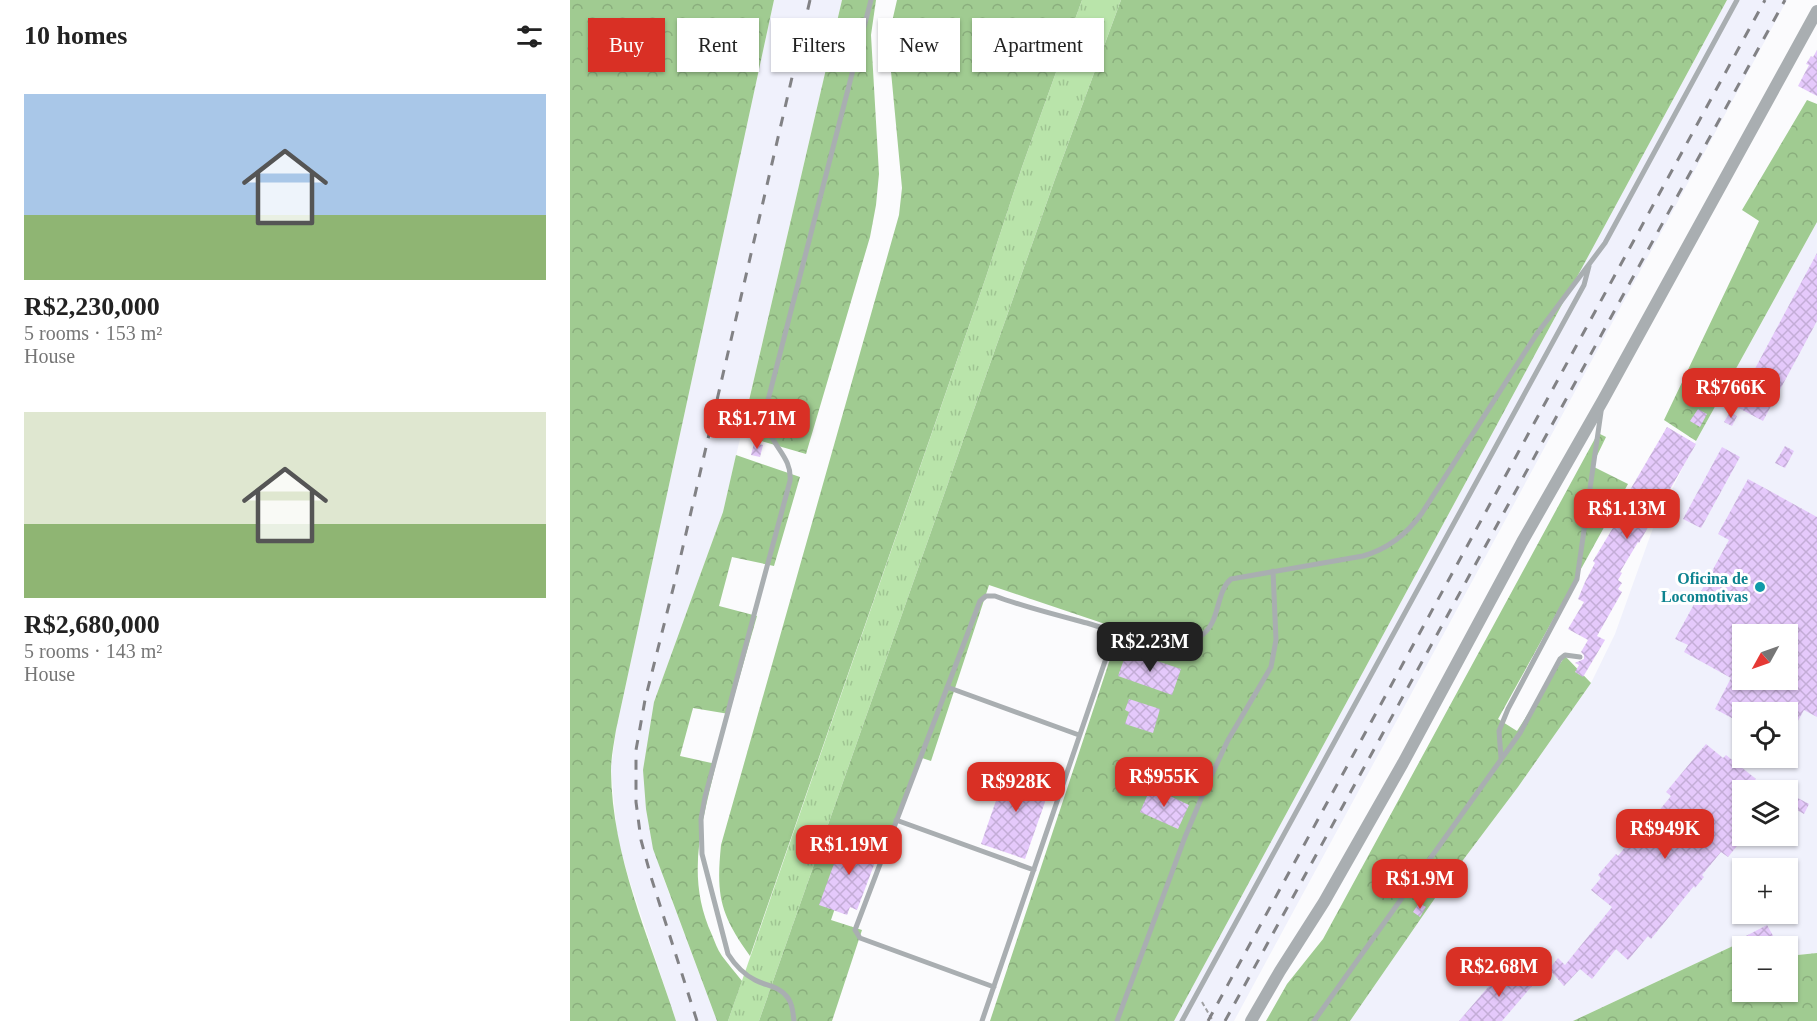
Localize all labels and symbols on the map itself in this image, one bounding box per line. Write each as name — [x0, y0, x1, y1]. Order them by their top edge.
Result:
pin: R$766K — [1682, 368, 1780, 419]
pin: R$1.71M — [702, 399, 812, 450]
pin: R$1.13M — [1572, 489, 1682, 540]
place label: Oficina de Locomotivas — [1661, 570, 1748, 605]
marker: Oficina de Locomotivas — [1753, 580, 1767, 594]
pin: R$2.23M — [1095, 622, 1205, 673]
north arrow — [1732, 624, 1798, 690]
pin: R$955K — [1115, 757, 1213, 808]
pin: R$928K — [967, 762, 1065, 813]
pin: R$949K — [1616, 809, 1714, 860]
pin: R$1.19M — [794, 825, 904, 876]
pin: R$1.9M — [1371, 859, 1469, 910]
pin: R$2.68M — [1444, 947, 1554, 998]

